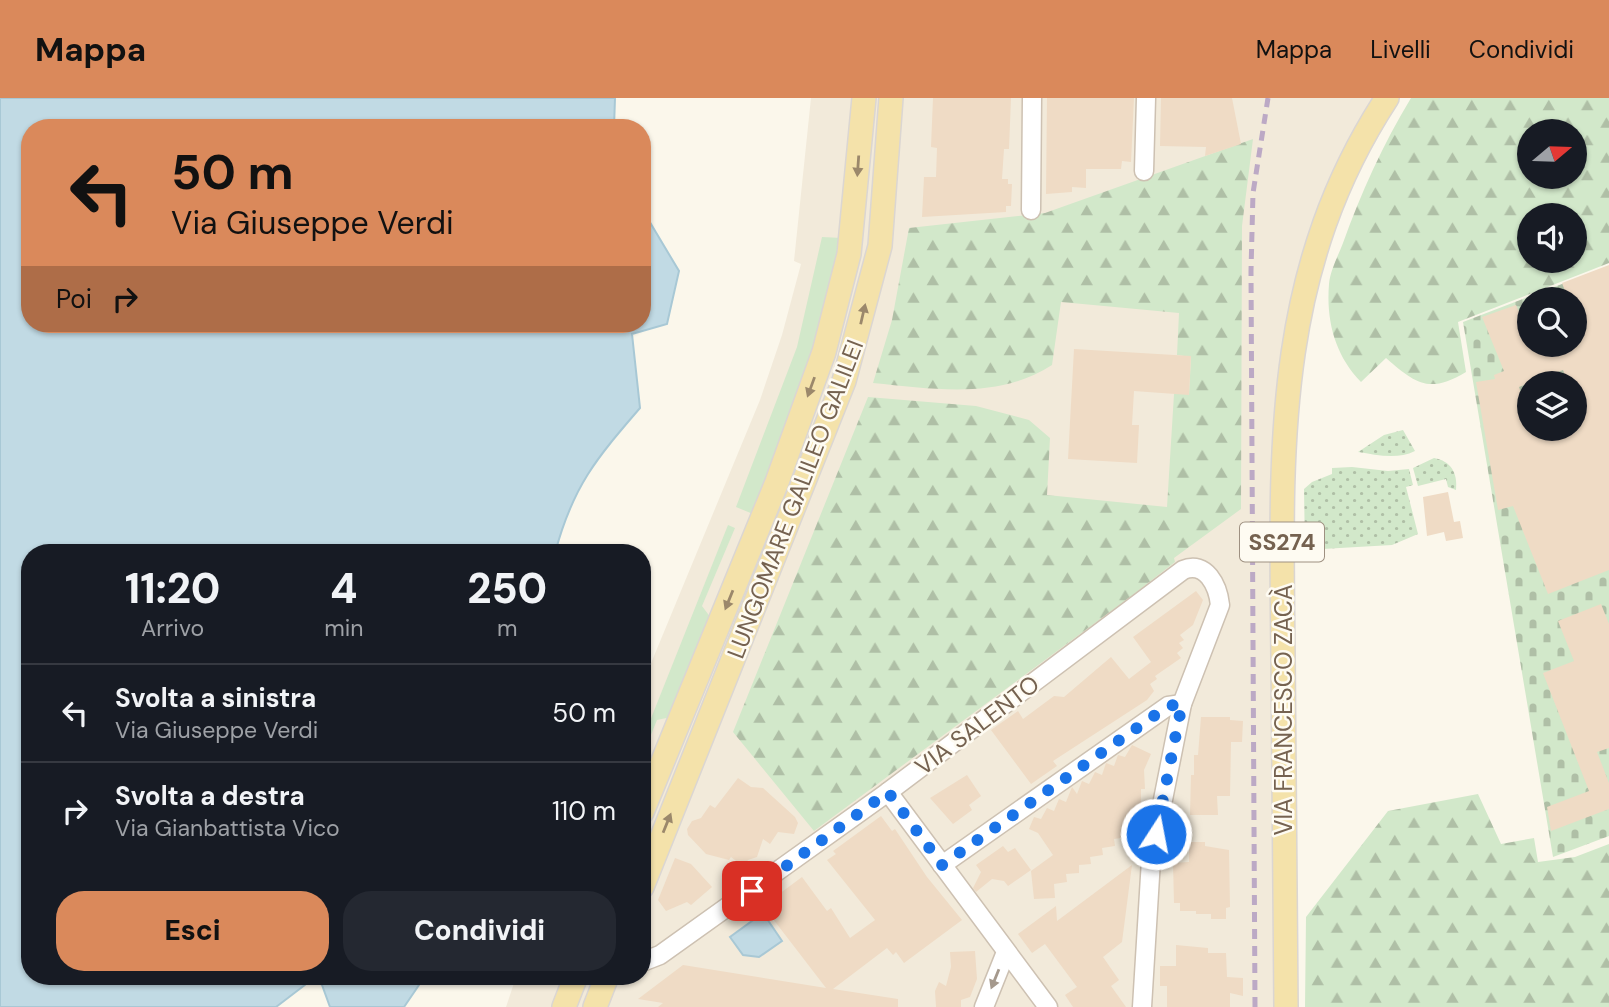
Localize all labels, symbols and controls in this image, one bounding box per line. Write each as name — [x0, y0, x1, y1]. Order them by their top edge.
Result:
text: Mappa — [35, 28, 146, 71]
text: Mappa — [1256, 34, 1332, 65]
text: Livelli — [1370, 34, 1431, 65]
text: Condividi — [1469, 34, 1574, 65]
north arrow — [1517, 119, 1587, 189]
map controls — [1517, 119, 1587, 441]
text: 50 m — [171, 140, 294, 204]
icon: left — [56, 147, 147, 238]
one-way arrow — [852, 155, 863, 177]
text: Via Giuseppe Verdi — [171, 202, 454, 244]
button: sound — [1517, 203, 1587, 273]
icon: right — [106, 280, 144, 318]
text: Poi — [56, 282, 92, 316]
button: search — [1517, 287, 1587, 357]
one-way arrow — [858, 303, 869, 325]
street label: LUNGOMARE GALILEO GALILEI — [720, 335, 870, 663]
button: layers — [1517, 371, 1587, 441]
one-way arrow — [805, 377, 816, 398]
road number: SS274 — [1240, 522, 1324, 562]
text: 11:20 — [125, 561, 220, 616]
text: 4 — [330, 561, 358, 616]
text: 250 — [467, 561, 547, 616]
street label: VIA FRANCESCO ZACÀ — [1268, 584, 1299, 836]
one-way arrow — [723, 589, 734, 610]
text: Arrivo — [141, 613, 204, 643]
text: min — [324, 613, 363, 643]
text: m — [497, 613, 517, 643]
street label: VIA SALENTO — [909, 668, 1045, 782]
text: Svolta a sinistra — [115, 681, 316, 715]
icon: left — [56, 694, 94, 732]
text: 50 m — [552, 696, 616, 730]
text: Via Giuseppe Verdi — [115, 715, 318, 745]
text: Svolta a destra — [115, 779, 305, 813]
icon: right — [56, 792, 94, 830]
text: 110 m — [552, 794, 616, 828]
position arrow — [1119, 797, 1193, 871]
text: Via Gianbattista Vico — [115, 813, 340, 843]
one-way arrow — [661, 813, 673, 833]
pin — [722, 861, 782, 921]
icon: arrive — [733, 872, 771, 910]
button: Esci — [56, 891, 329, 971]
button: Condividi — [343, 891, 616, 971]
one-way arrow — [989, 969, 1000, 990]

